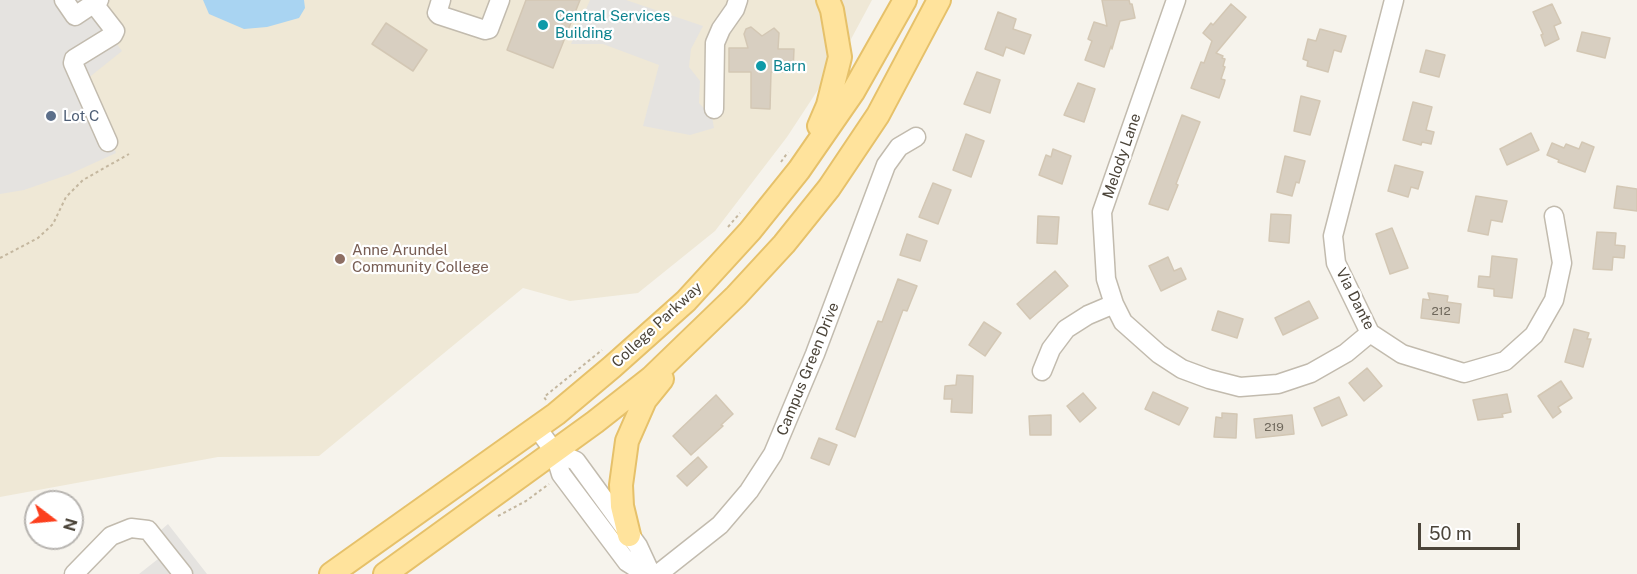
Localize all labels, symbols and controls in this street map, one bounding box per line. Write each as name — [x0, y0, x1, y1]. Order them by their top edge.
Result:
place label: Central Services Building — [555, 7, 670, 42]
marker: Central Services Building — [536, 18, 550, 32]
place label: Barn — [773, 57, 806, 75]
marker: Barn — [754, 59, 768, 73]
place label: Lot C — [63, 107, 99, 125]
marker: Lot C — [44, 109, 58, 123]
street label: Melody Lane — [1099, 111, 1145, 201]
place label: Anne Arundel Community College — [352, 241, 489, 276]
marker: Anne Arundel Community College — [333, 252, 347, 266]
street label: Via Dante — [1332, 265, 1378, 333]
street label: College Parkway — [608, 279, 706, 371]
street label: Campus Green Drive — [773, 300, 843, 438]
house number: 212 — [1431, 304, 1451, 318]
house number: 219 — [1264, 420, 1284, 434]
north arrow — [24, 490, 84, 550]
scale bar — [1421, 511, 1523, 549]
text: N — [59, 516, 81, 533]
text: 50 m — [1429, 523, 1472, 544]

